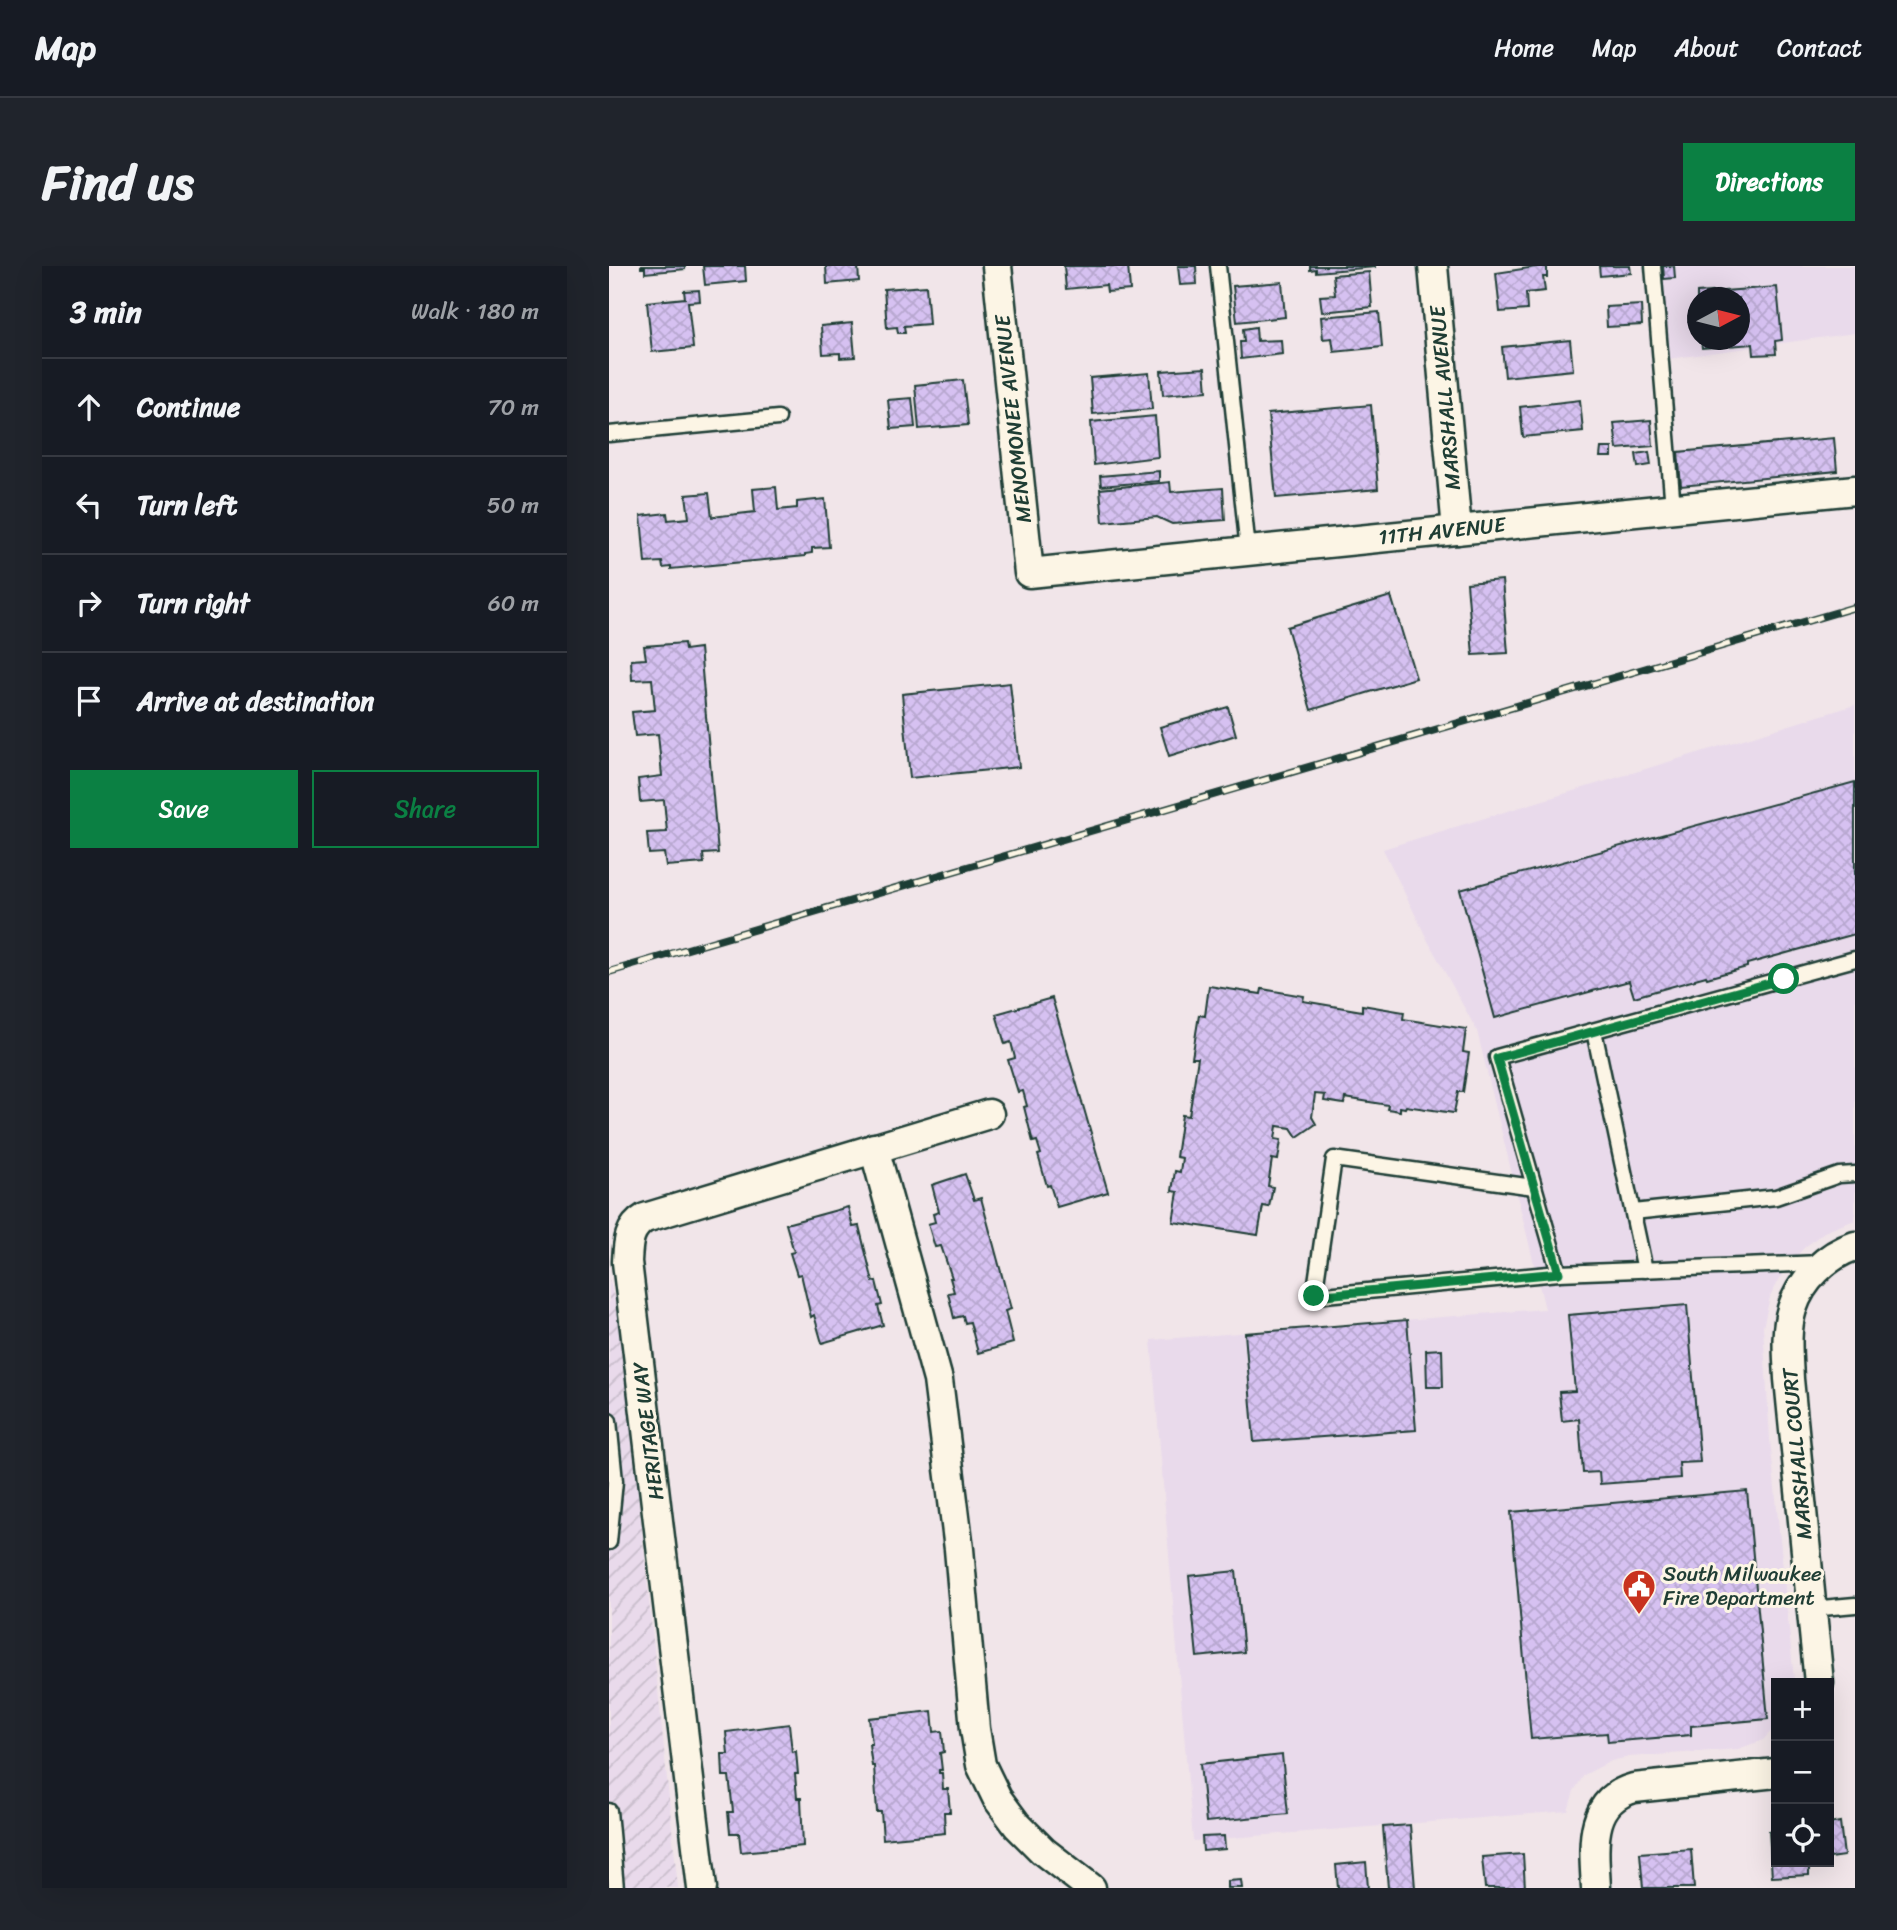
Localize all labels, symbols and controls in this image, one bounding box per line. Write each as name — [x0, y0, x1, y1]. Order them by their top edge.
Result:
text: Map — [35, 19, 96, 77]
text: Home — [1494, 27, 1554, 69]
text: Map — [1592, 27, 1636, 69]
text: About — [1674, 27, 1739, 69]
text: Contact — [1777, 27, 1862, 69]
text: Find us — [42, 139, 194, 226]
button: Directions — [1683, 143, 1855, 221]
text: 3 min — [70, 285, 142, 339]
north arrow — [1687, 287, 1750, 350]
text: Walk · 180 m — [411, 291, 539, 332]
street label: MARSHALL AVENUE — [1418, 303, 1472, 492]
street label: MENOMONEE AVENUE — [983, 312, 1043, 525]
text: Continue — [137, 384, 240, 430]
text: 70 m — [488, 387, 539, 428]
icon: ahead — [70, 388, 108, 426]
text: Turn left — [137, 482, 237, 528]
text: 50 m — [487, 485, 539, 526]
icon: left — [70, 486, 108, 524]
street label: 11TH AVENUE — [1377, 505, 1509, 557]
text: Turn right — [137, 580, 250, 626]
text: 60 m — [488, 583, 539, 624]
icon: right — [70, 584, 108, 622]
text: Arrive at destination — [137, 678, 374, 724]
icon: arrive — [70, 682, 108, 720]
button: Save — [70, 770, 298, 848]
button: Share — [312, 770, 539, 848]
route start — [1768, 963, 1799, 994]
route end — [1298, 1280, 1329, 1311]
street label: HERITAGE WAY — [621, 1359, 675, 1502]
street label: MARSHALL COURT — [1770, 1365, 1823, 1541]
place label: South Milwaukee Fire Department — [1663, 1555, 1822, 1617]
public building icon: South Milwaukee Fire Department — [1620, 1567, 1658, 1616]
map controls — [1771, 1678, 1834, 1867]
button: + — [1771, 1678, 1834, 1741]
button: − — [1771, 1741, 1834, 1804]
button: locate — [1771, 1804, 1834, 1867]

